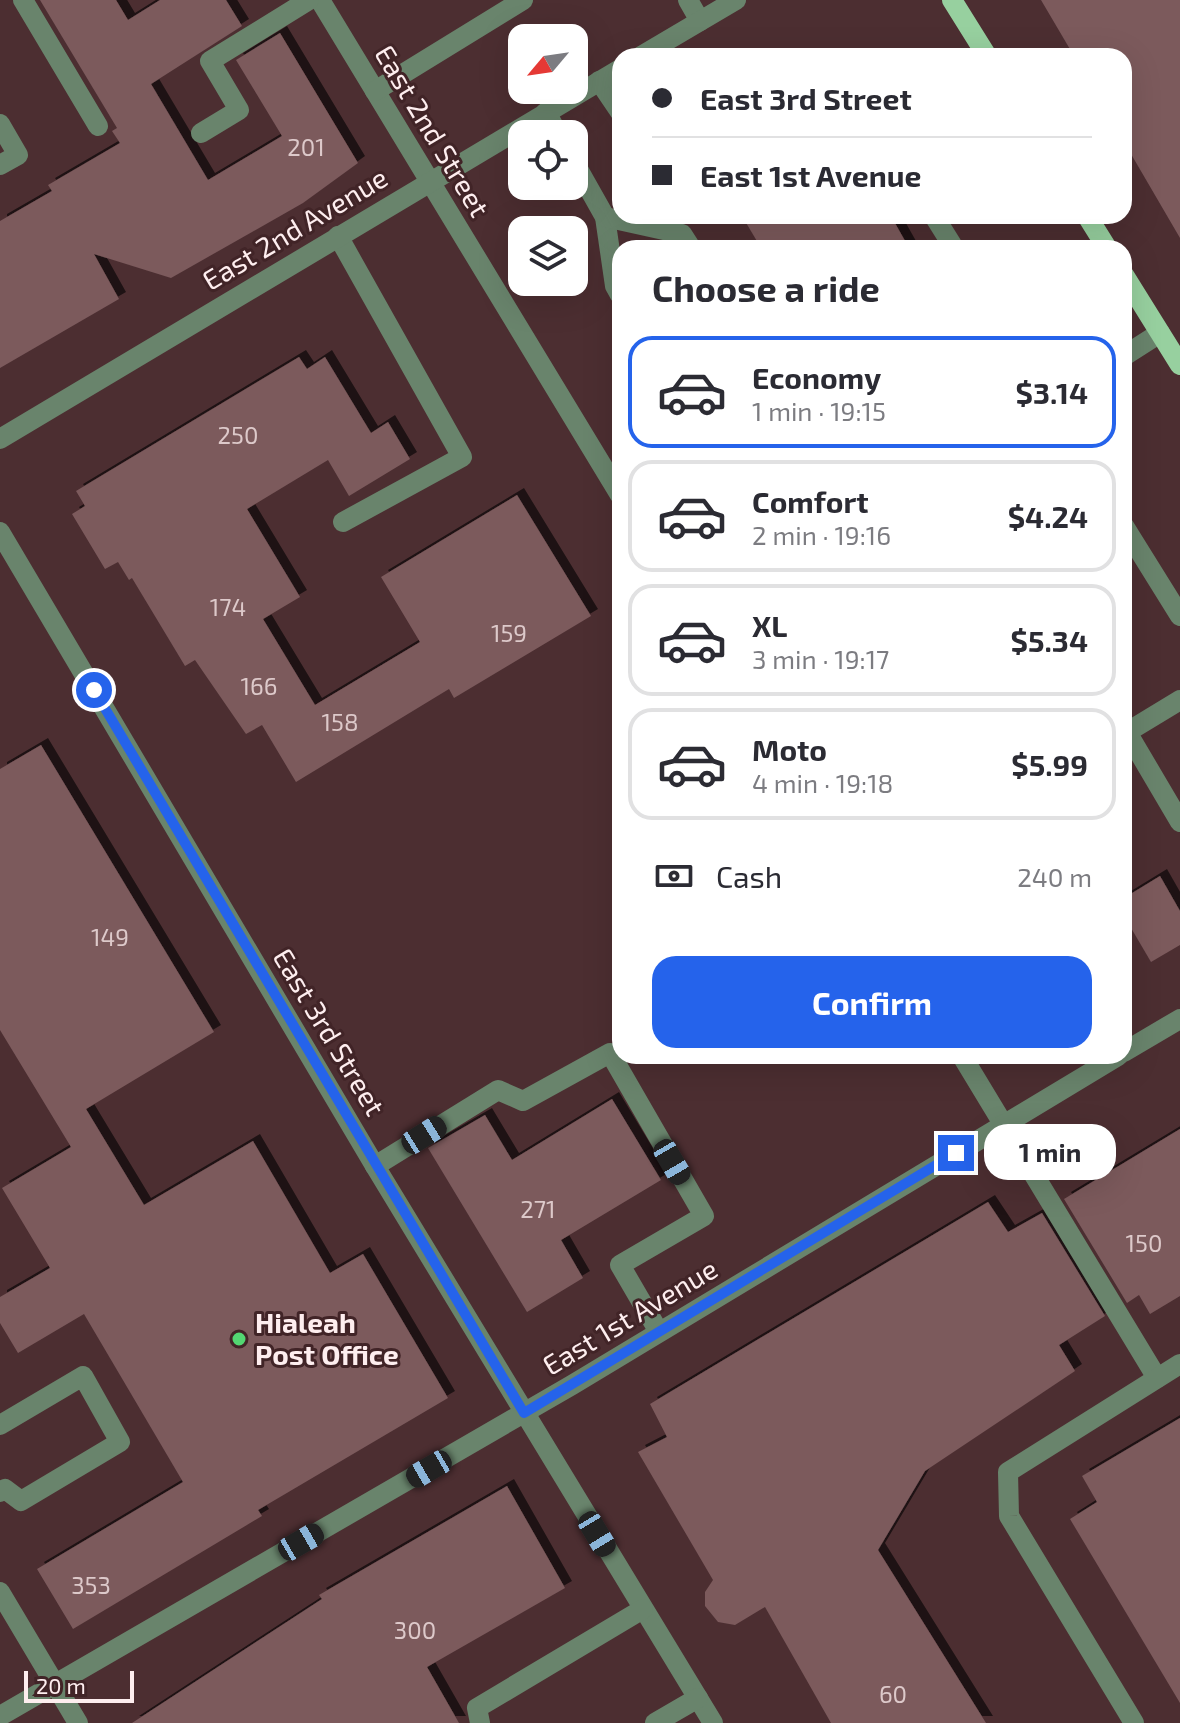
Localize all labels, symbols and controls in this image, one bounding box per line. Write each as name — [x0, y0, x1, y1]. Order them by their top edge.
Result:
north arrow — [508, 24, 588, 104]
map controls — [508, 24, 588, 296]
street label: East 2nd Street — [368, 38, 497, 223]
text: East 3rd Street — [700, 80, 912, 116]
button: locate — [508, 120, 588, 200]
house number: 201 — [287, 132, 325, 161]
text: East 1st Avenue — [700, 157, 921, 193]
street label: East 2nd Avenue — [196, 160, 393, 297]
button: layers — [508, 216, 588, 296]
text: Choose a ride — [652, 266, 880, 309]
icon: car — [656, 356, 728, 428]
text: Economy — [752, 359, 881, 395]
text: $3.14 — [1016, 374, 1088, 410]
text: 1 min · 19:15 — [752, 395, 886, 426]
house number: 250 — [218, 420, 258, 449]
icon: car — [656, 480, 728, 552]
text: Comfort — [752, 483, 869, 519]
text: $4.24 — [1008, 498, 1088, 534]
text: 2 min · 19:16 — [752, 519, 891, 550]
house number: 174 — [210, 592, 246, 621]
icon: car — [656, 604, 728, 676]
text: XL — [752, 607, 787, 643]
house number: 159 — [491, 618, 527, 647]
text: $5.34 — [1011, 622, 1088, 658]
text: 3 min · 19:17 — [752, 643, 889, 674]
house number: 166 — [240, 671, 278, 700]
route start — [76, 672, 112, 708]
house number: 158 — [322, 707, 358, 736]
icon: car — [656, 728, 728, 800]
text: Moto — [752, 731, 827, 767]
text: $5.99 — [1011, 746, 1088, 782]
text: 4 min · 19:18 — [752, 767, 893, 798]
icon: cash — [652, 854, 696, 898]
text: Cash — [716, 858, 782, 894]
text: 240 m — [1017, 861, 1092, 892]
house number: 149 — [91, 922, 129, 951]
street label: East 3rd Street — [267, 942, 393, 1121]
button: Confirm — [652, 956, 1092, 1048]
car — [397, 1112, 451, 1158]
callout: 1 min — [984, 1125, 1116, 1181]
car — [650, 1135, 694, 1189]
route end — [938, 1135, 974, 1171]
text: 1 min — [1019, 1136, 1081, 1167]
house number: 271 — [520, 1194, 556, 1223]
house number: 150 — [1126, 1228, 1162, 1257]
street label: East 1st Avenue — [536, 1251, 723, 1382]
place label: Hialeah Post Office — [255, 1305, 399, 1371]
marker: Hialeah Post Office — [230, 1330, 248, 1348]
car — [402, 1447, 456, 1491]
car — [574, 1507, 620, 1561]
car — [274, 1520, 328, 1564]
house number: 353 — [71, 1570, 111, 1599]
house number: 300 — [394, 1615, 436, 1644]
scale bar — [24, 1667, 134, 1703]
text: 20 m — [36, 1672, 86, 1698]
house number: 60 — [879, 1679, 907, 1708]

